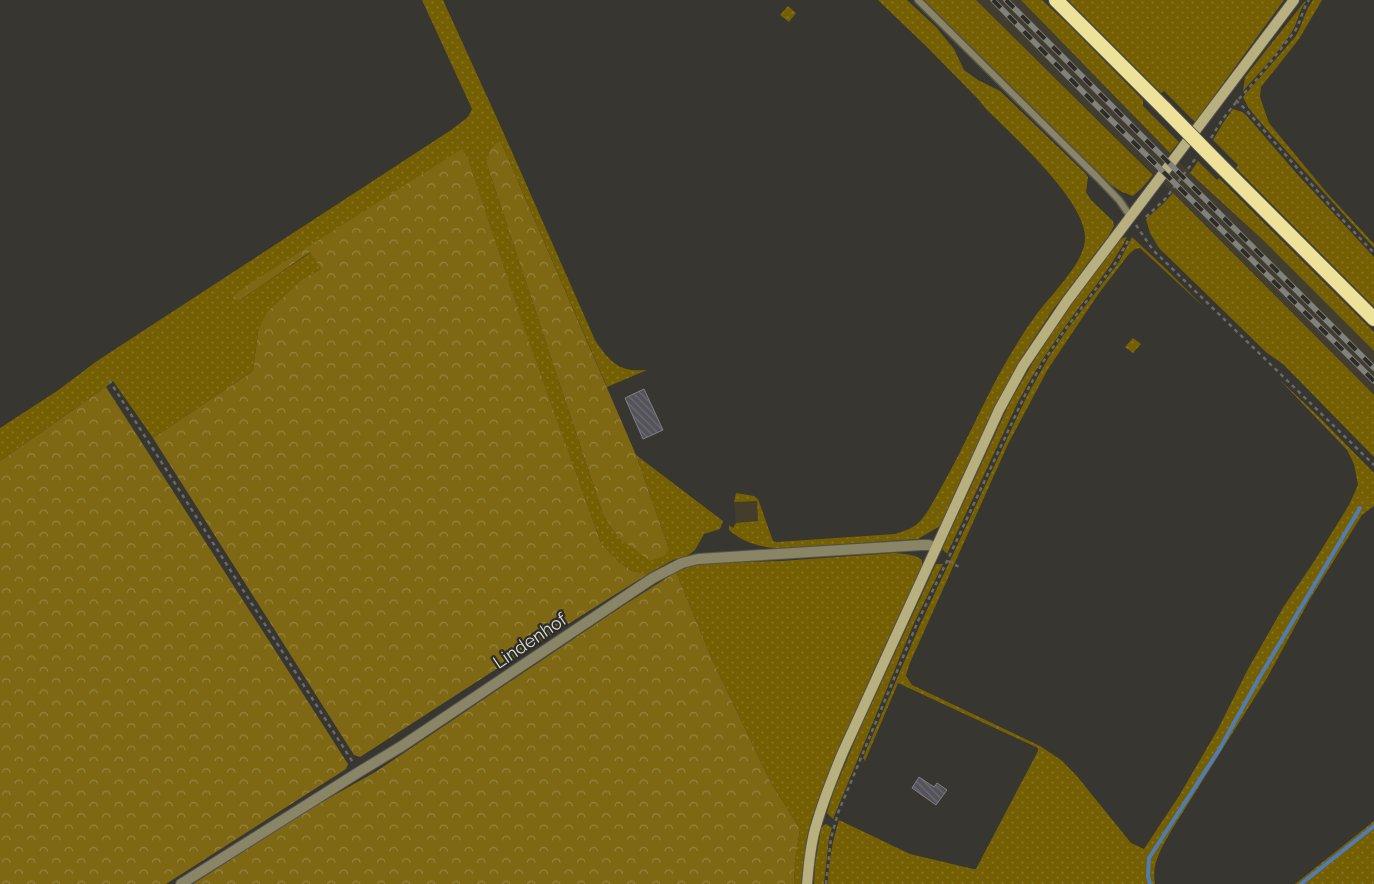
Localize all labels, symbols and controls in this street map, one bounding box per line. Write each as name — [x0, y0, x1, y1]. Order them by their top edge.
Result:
street label: Lindenhof — [489, 608, 571, 673]

